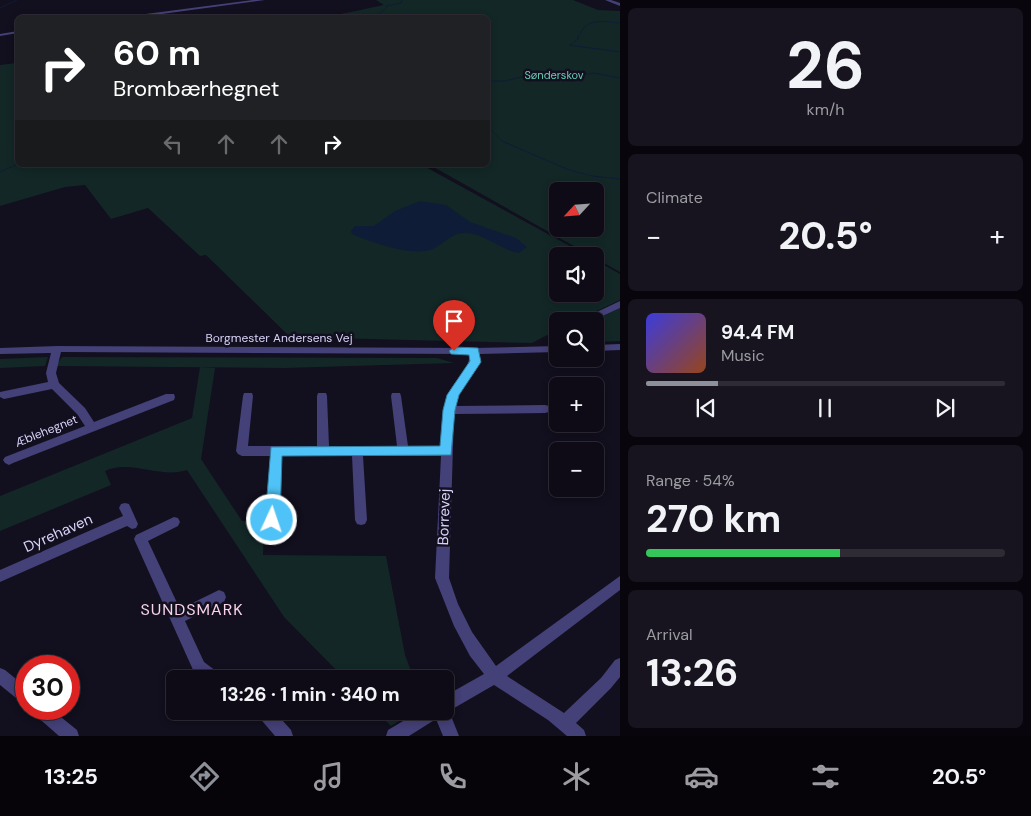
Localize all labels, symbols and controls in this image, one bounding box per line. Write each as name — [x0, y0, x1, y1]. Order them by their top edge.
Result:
text: 26 — [786, 24, 865, 108]
text: 60 m — [113, 30, 201, 76]
icon: right — [30, 35, 95, 100]
park label: Sønderskov — [524, 68, 584, 82]
text: Brombærhegnet — [113, 74, 279, 103]
text: km/h — [807, 99, 844, 120]
icon: left — [159, 130, 187, 158]
icon: ahead — [212, 130, 240, 158]
icon: ahead — [265, 130, 293, 158]
icon: right — [318, 130, 346, 158]
north arrow — [549, 182, 604, 238]
map controls — [549, 182, 604, 497]
text: Climate — [646, 187, 703, 208]
text: 20.5° — [778, 211, 873, 261]
text: − — [646, 218, 661, 255]
text: + — [990, 218, 1005, 255]
button: sound — [549, 247, 604, 302]
pin — [433, 300, 475, 351]
icon: arrive — [440, 307, 468, 335]
button: search — [549, 312, 604, 367]
text: 94.4 FM — [721, 320, 794, 345]
street label: Borgmester Andersens Vej — [205, 330, 353, 346]
text: Music — [721, 345, 765, 366]
button: + — [549, 377, 604, 432]
icon: previous — [692, 394, 720, 422]
icon: pause — [811, 394, 839, 422]
icon: next — [931, 394, 959, 422]
street label: Æblehegnet — [12, 411, 80, 451]
button: − — [549, 442, 604, 497]
text: Range · 54% — [646, 470, 735, 491]
street label: Borrevej — [433, 488, 455, 546]
position arrow — [245, 493, 297, 545]
text: 270 km — [646, 494, 781, 544]
street label: Dyrehaven — [20, 509, 96, 557]
district label: SUNDSMARK — [140, 599, 244, 620]
text: Arrival — [646, 624, 693, 645]
text: 13:26 — [646, 648, 738, 698]
speed limit sign: 30 — [15, 655, 80, 720]
text: 13:26 · 1 min · 340 m — [220, 682, 400, 707]
icon: directions — [187, 759, 222, 794]
icon: music — [311, 759, 346, 794]
icon: phone — [435, 759, 470, 794]
icon: climate — [559, 759, 594, 794]
icon: car — [684, 759, 719, 794]
icon: filters — [808, 759, 843, 794]
text: 13:25 — [45, 762, 98, 791]
text: 20.5° — [932, 762, 986, 791]

